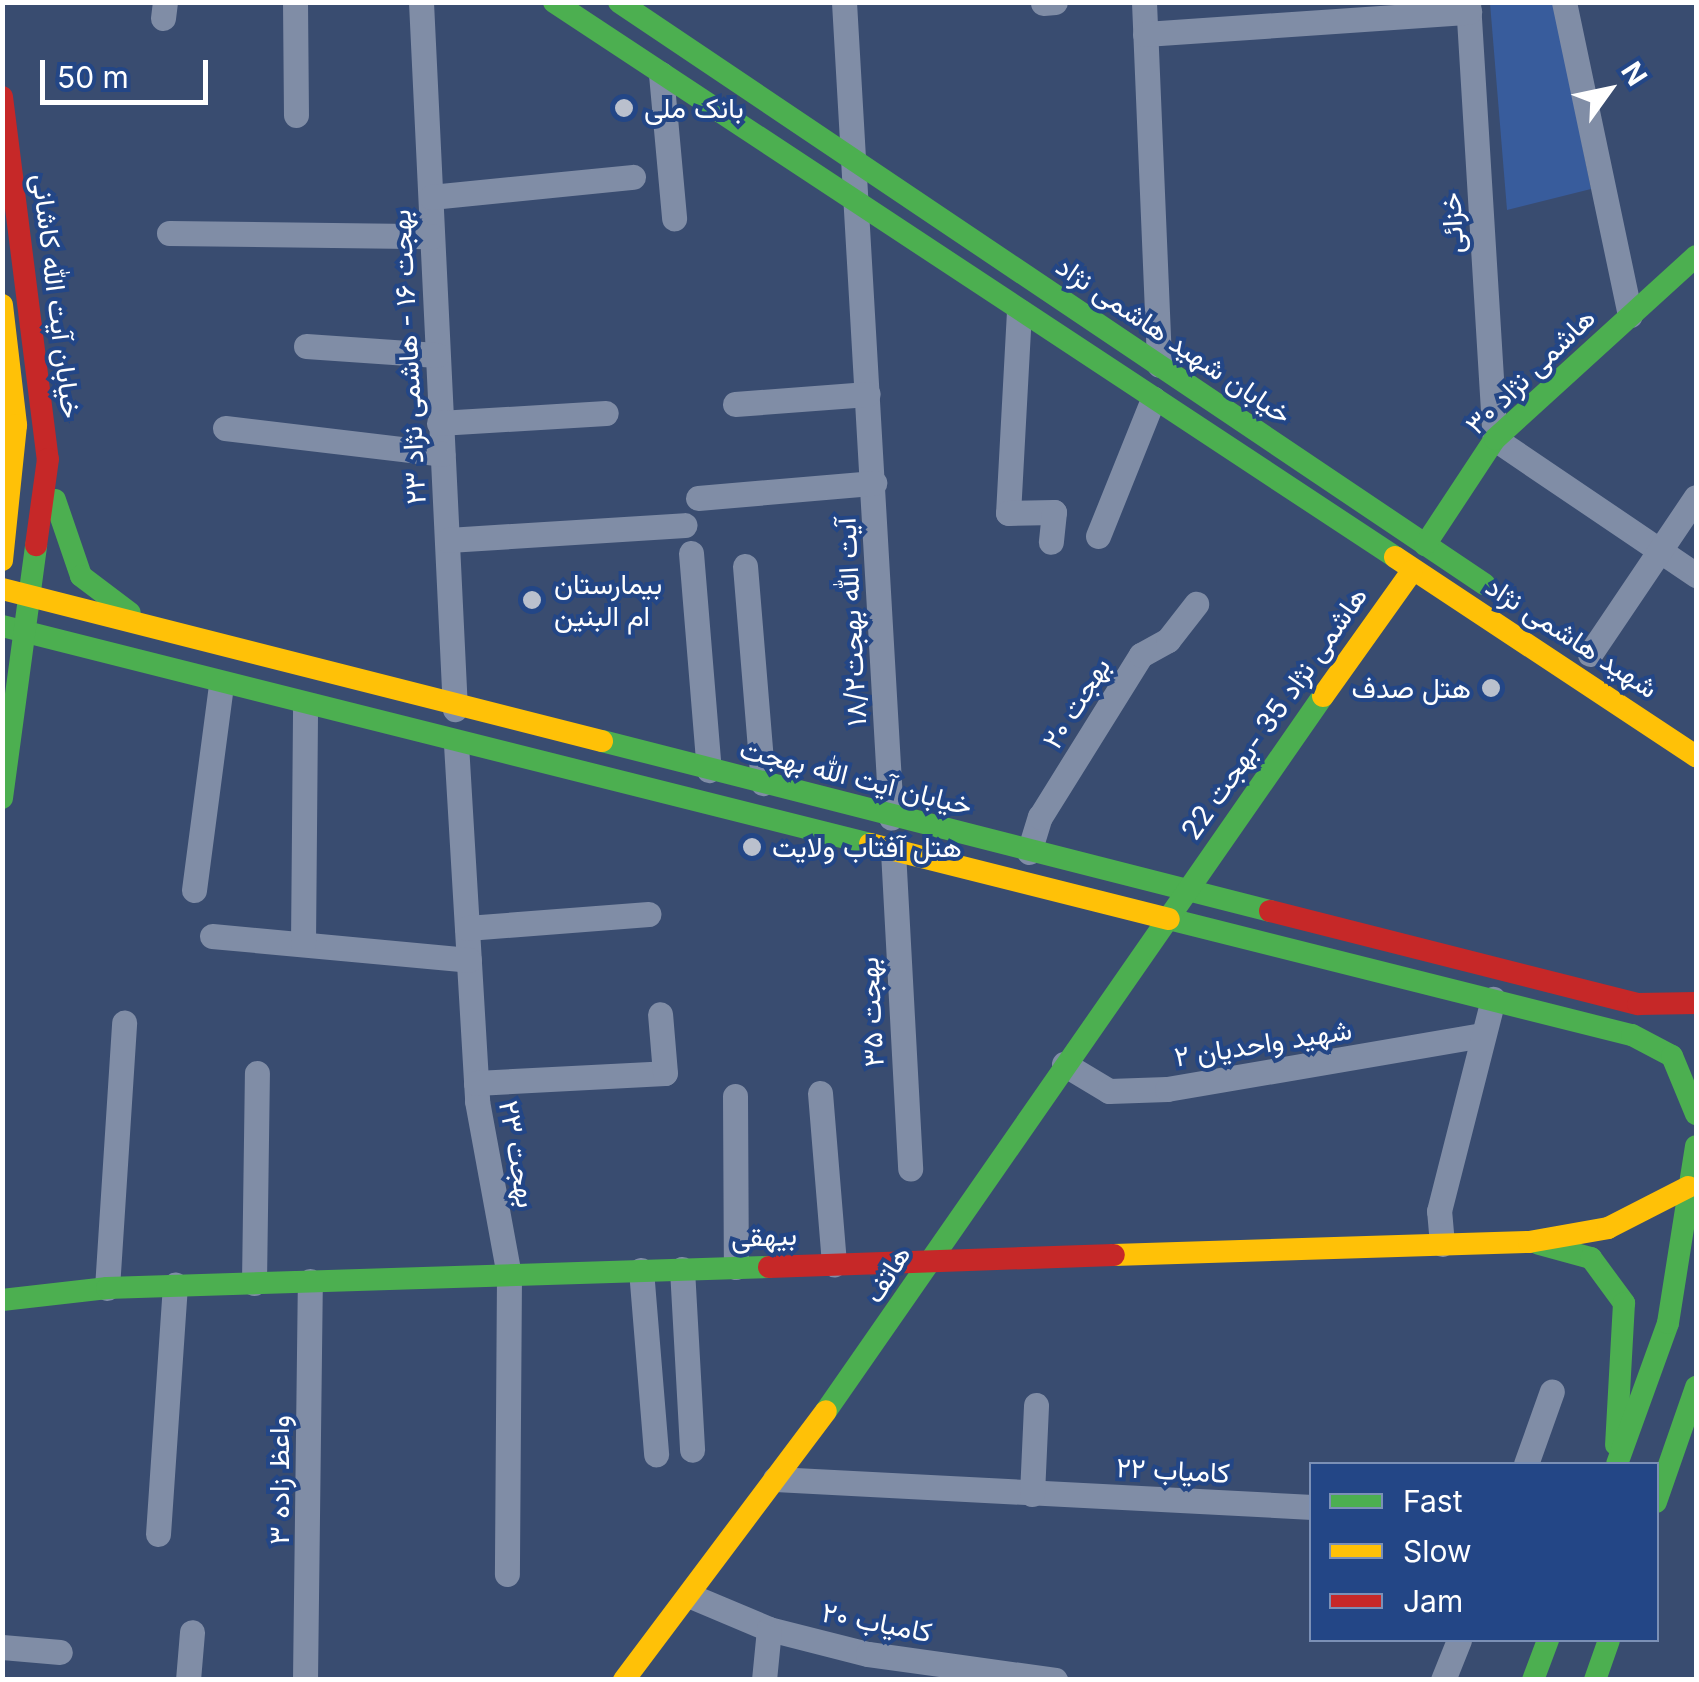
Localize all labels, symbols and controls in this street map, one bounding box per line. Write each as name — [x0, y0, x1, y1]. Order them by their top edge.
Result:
scale bar — [45, 40, 212, 102]
north arrow — [1559, 40, 1659, 140]
text: N — [1614, 55, 1654, 92]
text: 50 m — [57, 59, 129, 95]
place label: بانک ملی — [644, 91, 744, 125]
marker: بانک ملی — [613, 97, 635, 119]
street label: خیابان آیت الله کاشانی — [25, 172, 89, 420]
street label: خزائی — [1434, 192, 1470, 254]
street label: بهجت ۱۶ - هاشمی نژاد ۲۳ — [383, 209, 433, 505]
street label: خیابان شهید هاشمی نژاد — [1050, 249, 1298, 431]
street label: هاشمی نژاد ۳۰ — [1458, 301, 1602, 441]
street label: آیت الله بهجت۱۸/۲ — [829, 517, 873, 727]
place label: بیمارستان ام البنین — [554, 567, 662, 633]
street label: شهید هاشمی نژاد — [1480, 569, 1664, 705]
street label: هاشمی نژاد 35 -بهجت 22 — [1174, 580, 1374, 846]
marker: بیمارستان ام البنین — [519, 587, 545, 613]
street label: بهجت ۲۰ — [1035, 651, 1117, 755]
place label: هتل صدف — [1352, 671, 1471, 705]
marker: هتل صدف — [1480, 677, 1502, 699]
street label: خیابان آیت الله بهجت — [736, 732, 976, 822]
place label: هتل آفتاب ولایت — [772, 830, 962, 864]
marker: هتل آفتاب ولایت — [741, 836, 763, 858]
street label: بهجت ۳۵ — [851, 956, 891, 1068]
street label: شهید واحدیان ۲ — [1172, 1012, 1354, 1074]
street label: بهجت ۲۳ — [492, 1098, 544, 1210]
street label: بیهقی — [730, 1218, 798, 1254]
street label: هاتف — [856, 1239, 918, 1309]
street label: واعظ زاده ۳ — [262, 1415, 296, 1545]
street label: کامیاب ۲۲ — [1115, 1450, 1231, 1490]
legend — [1309, 1462, 1659, 1642]
text: Fast — [1403, 1483, 1462, 1519]
text: Slow — [1403, 1533, 1472, 1569]
text: Jam — [1403, 1583, 1463, 1619]
street label: کامیاب ۲۰ — [819, 1595, 935, 1649]

